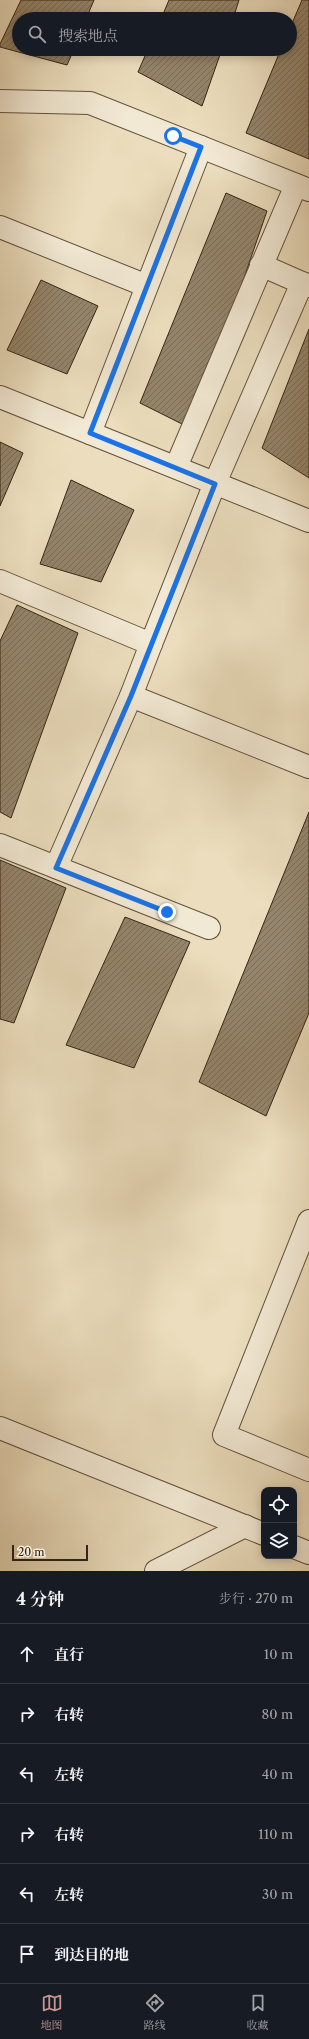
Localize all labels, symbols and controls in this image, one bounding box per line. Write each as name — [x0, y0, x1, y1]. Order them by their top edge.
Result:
search box — [12, 12, 297, 56]
icon: search — [26, 23, 48, 45]
text: 搜索地点 — [58, 26, 118, 45]
route start — [164, 127, 182, 145]
route end — [158, 903, 176, 921]
map controls — [261, 1487, 297, 1559]
button: locate — [261, 1487, 297, 1523]
button: layers — [261, 1523, 297, 1559]
scale bar — [12, 1543, 88, 1562]
text: 20 m — [18, 1545, 44, 1559]
text: 4 分钟 — [16, 1589, 64, 1609]
text: 步行 · 270 m — [219, 1590, 293, 1606]
icon: ahead — [16, 1643, 38, 1665]
text: 直行 — [54, 1645, 84, 1664]
text: 10 m — [264, 1646, 293, 1662]
icon: right — [16, 1703, 38, 1725]
text: 右转 — [54, 1705, 84, 1724]
text: 80 m — [261, 1706, 293, 1722]
icon: left — [16, 1763, 38, 1785]
text: 左转 — [54, 1765, 84, 1784]
text: 40 m — [262, 1766, 293, 1782]
icon: right — [16, 1823, 38, 1845]
text: 右转 — [54, 1825, 84, 1844]
text: 110 m — [258, 1826, 293, 1842]
icon: left — [16, 1883, 38, 1905]
text: 左转 — [54, 1885, 84, 1904]
text: 30 m — [262, 1886, 293, 1902]
icon: arrive — [16, 1943, 38, 1965]
text: 到达目的地 — [54, 1945, 129, 1964]
tab: 地图 — [41, 1992, 63, 2032]
tab: 路线 — [144, 1992, 166, 2032]
tab: 收藏 — [247, 1992, 269, 2032]

